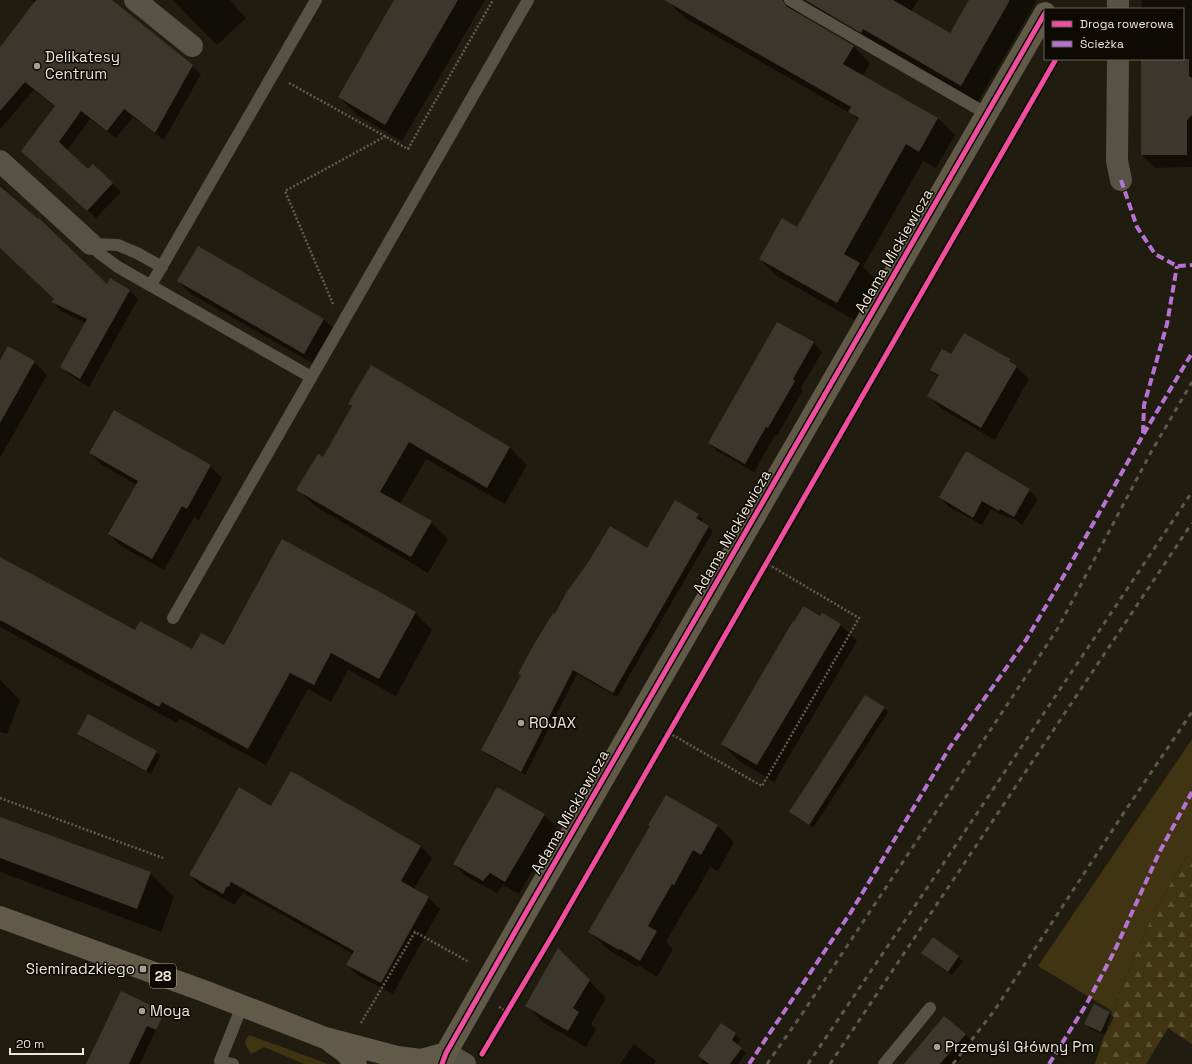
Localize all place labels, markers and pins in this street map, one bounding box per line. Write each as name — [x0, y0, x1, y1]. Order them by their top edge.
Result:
place label: Delikatesy Centrum — [45, 47, 120, 83]
marker: Delikatesy Centrum — [32, 61, 42, 71]
place label: ROJAX — [529, 713, 576, 732]
marker: ROJAX — [516, 718, 526, 728]
place label: Siemiradzkiego — [26, 959, 135, 978]
marker: Siemiradzkiego — [138, 964, 148, 974]
place label: Moya — [150, 1001, 190, 1020]
marker: Moya — [137, 1006, 147, 1016]
place label: Przemyśl Główny Pm — [945, 1037, 1094, 1056]
marker: Przemyśl Główny Pm — [932, 1042, 942, 1052]

